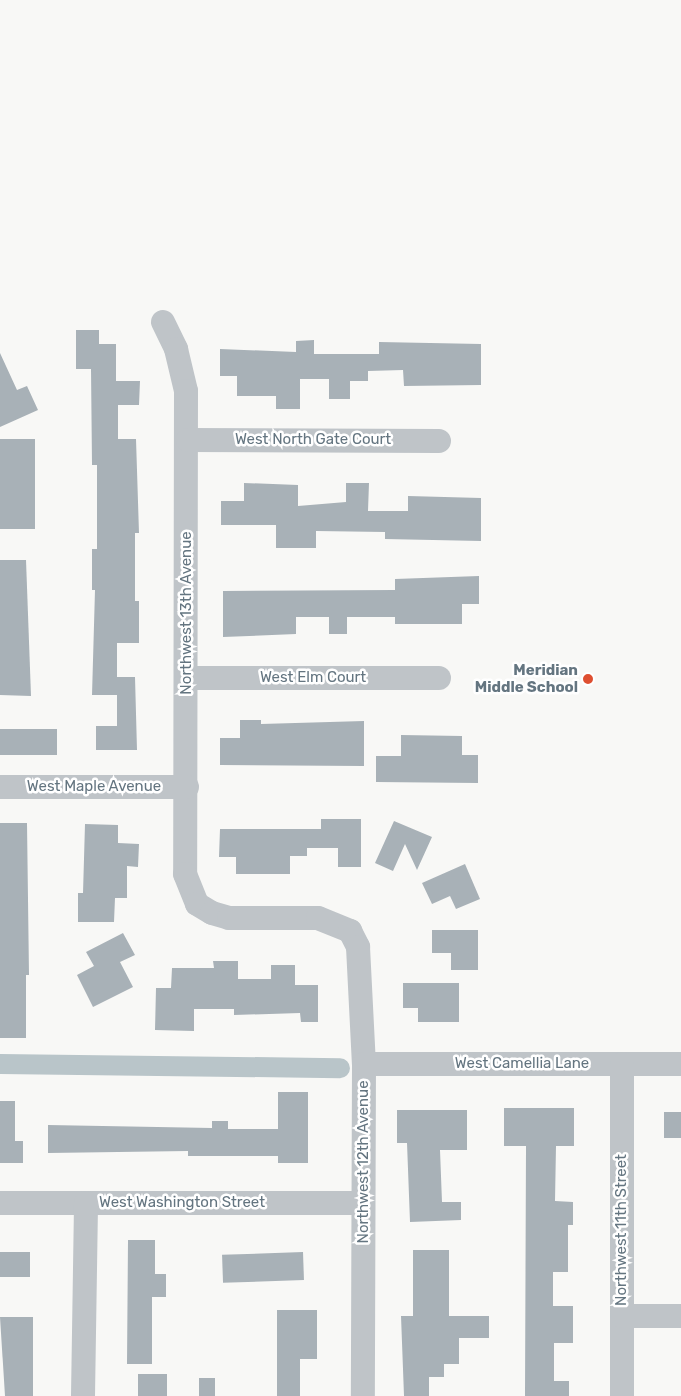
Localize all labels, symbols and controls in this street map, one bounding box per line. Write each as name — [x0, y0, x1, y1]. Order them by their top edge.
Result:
street label: West North Gate Court — [235, 431, 391, 449]
street label: Northwest 13th Avenue — [178, 531, 196, 695]
place label: Meridian Middle School — [475, 661, 578, 696]
street label: West Elm Court — [260, 669, 366, 687]
marker: Meridian Middle School — [582, 673, 594, 685]
street label: West Maple Avenue — [27, 778, 161, 796]
street label: West Camellia Lane — [455, 1055, 589, 1073]
street label: Northwest 12th Avenue — [355, 1080, 373, 1244]
street label: Northwest 11th Street — [613, 1154, 631, 1306]
street label: West Washington Street — [99, 1194, 265, 1212]

